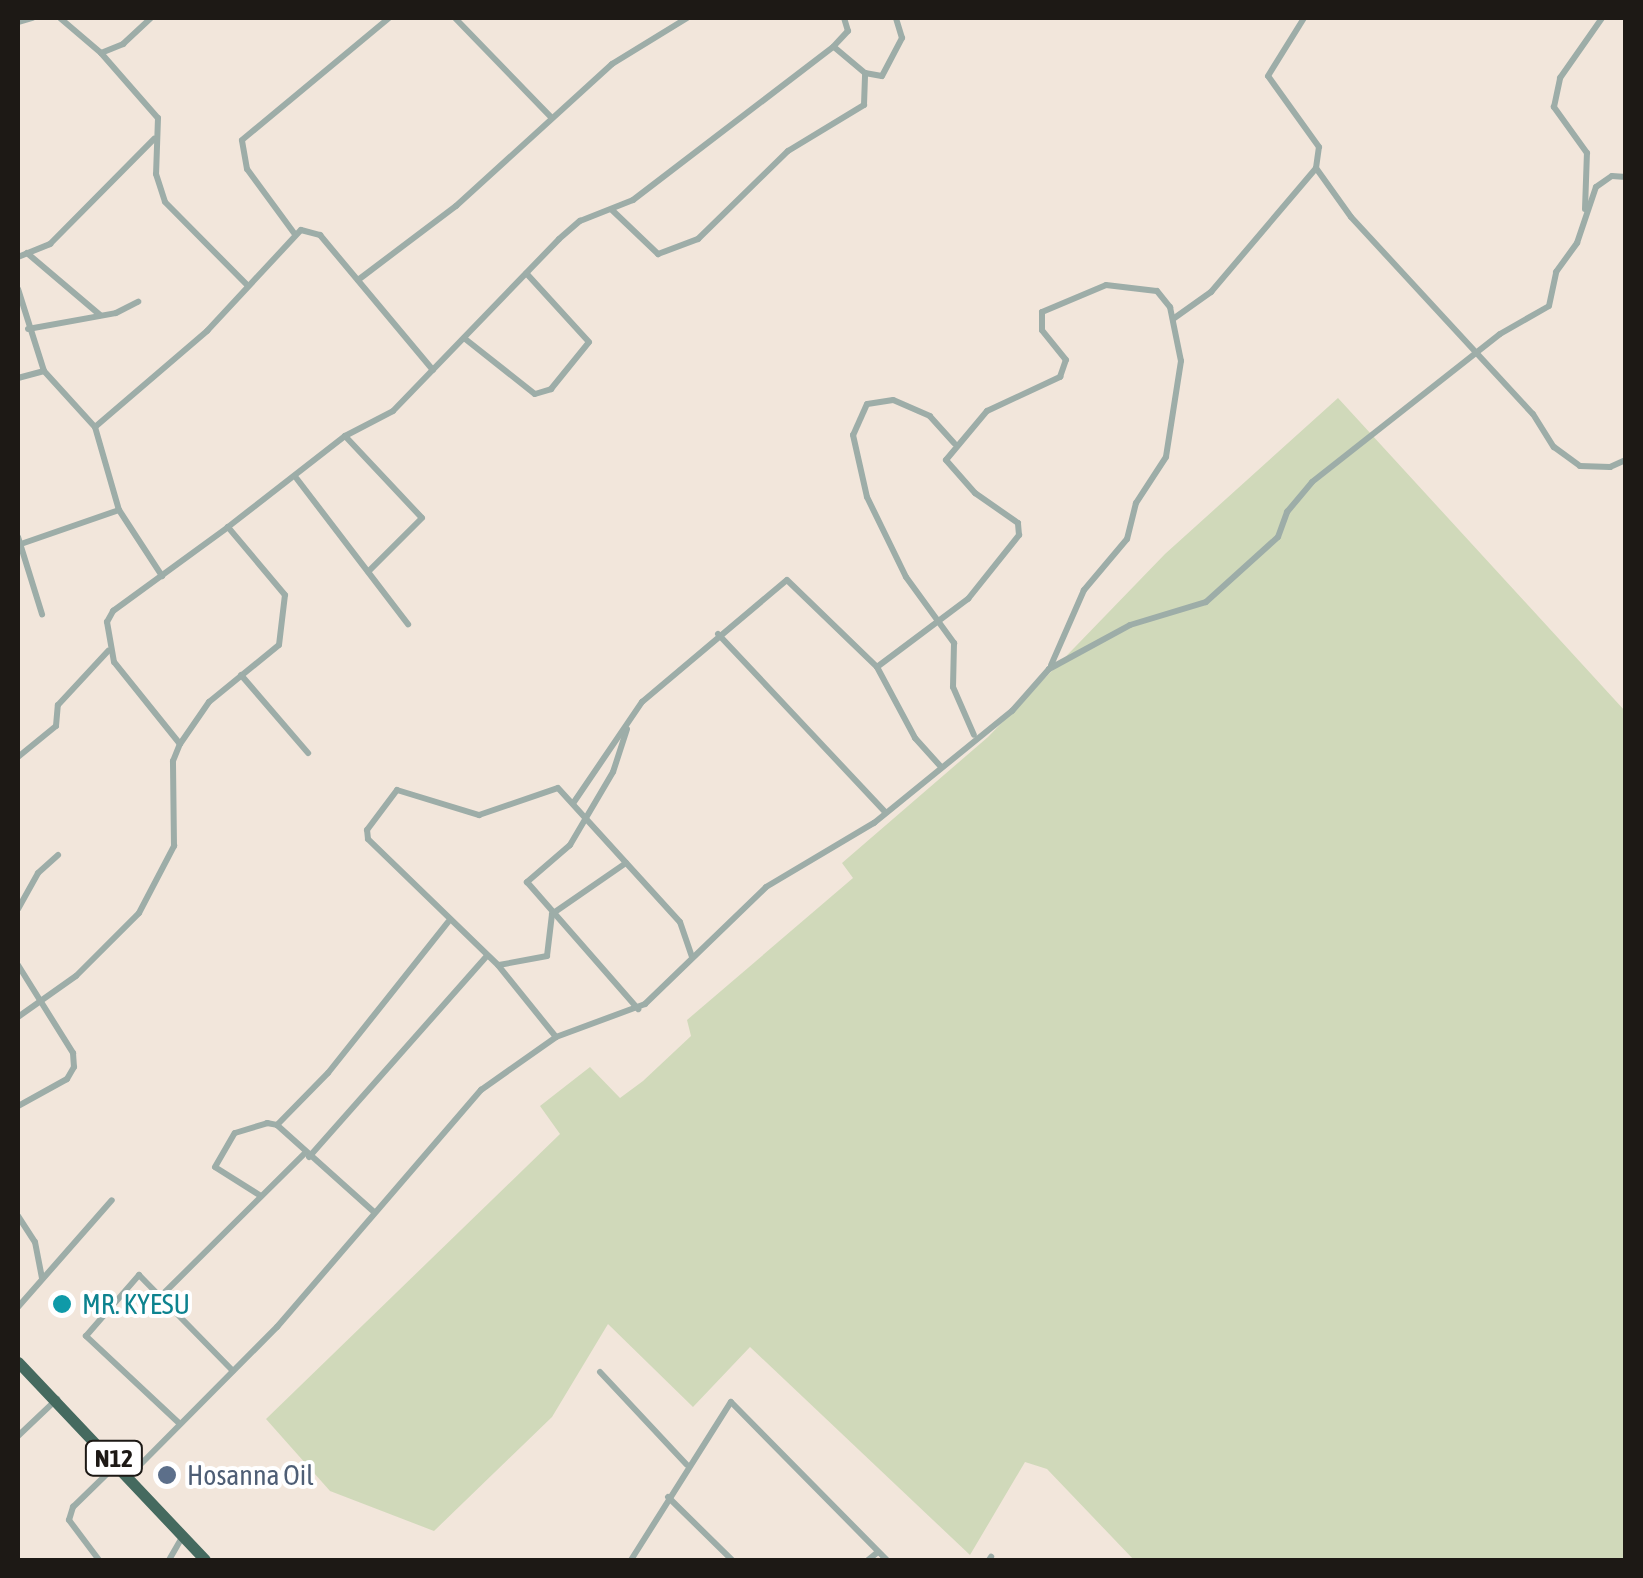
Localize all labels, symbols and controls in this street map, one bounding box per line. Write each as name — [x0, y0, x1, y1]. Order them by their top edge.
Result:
place label: MR. KYESU — [82, 1287, 190, 1321]
marker: MR. KYESU — [51, 1293, 73, 1315]
road number: N12 — [84, 1438, 144, 1478]
place label: Hosanna Oil — [187, 1458, 314, 1492]
marker: Hosanna Oil — [156, 1464, 178, 1486]

